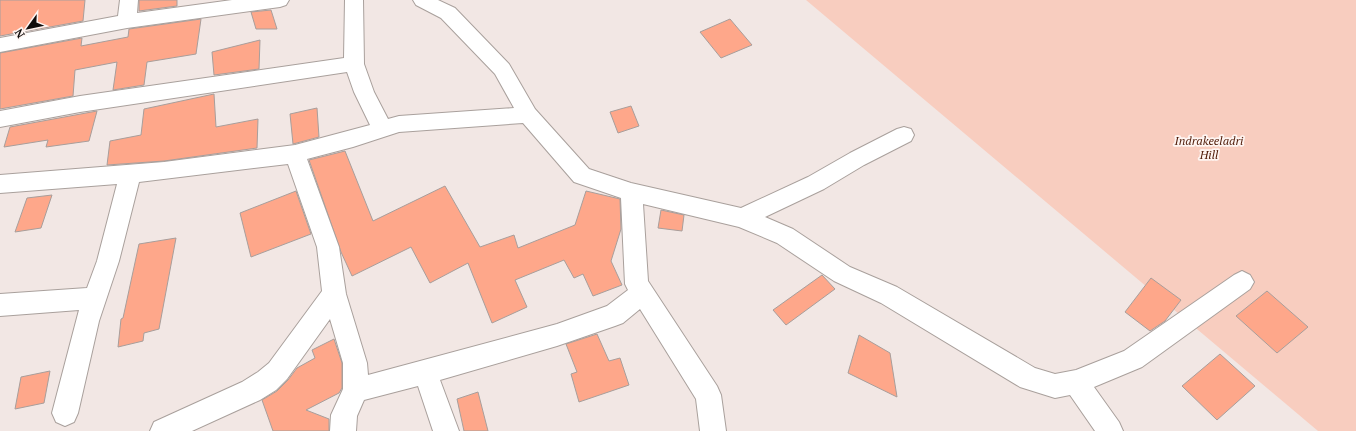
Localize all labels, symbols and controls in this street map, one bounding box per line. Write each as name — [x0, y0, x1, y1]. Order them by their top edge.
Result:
north arrow — [8, 8, 48, 48]
text: N — [11, 26, 28, 41]
park label: Indrakeeladri Hill — [1174, 133, 1244, 162]

